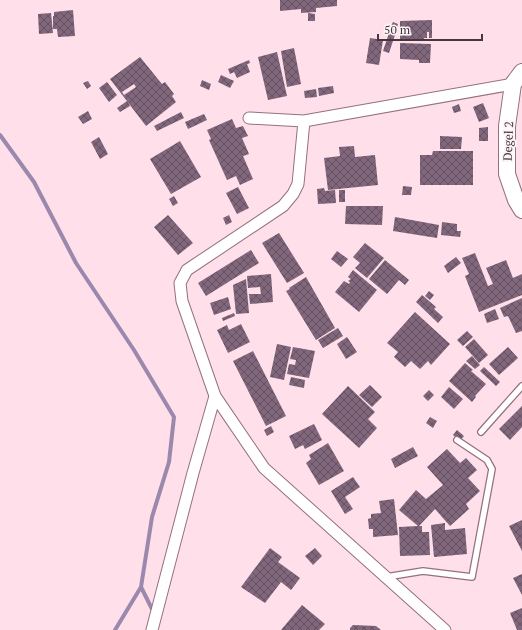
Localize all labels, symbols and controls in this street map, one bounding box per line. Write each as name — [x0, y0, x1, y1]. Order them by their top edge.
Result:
scale bar — [378, 16, 482, 42]
text: 50 m — [384, 22, 411, 37]
street label: Degel 2 — [500, 121, 516, 161]

